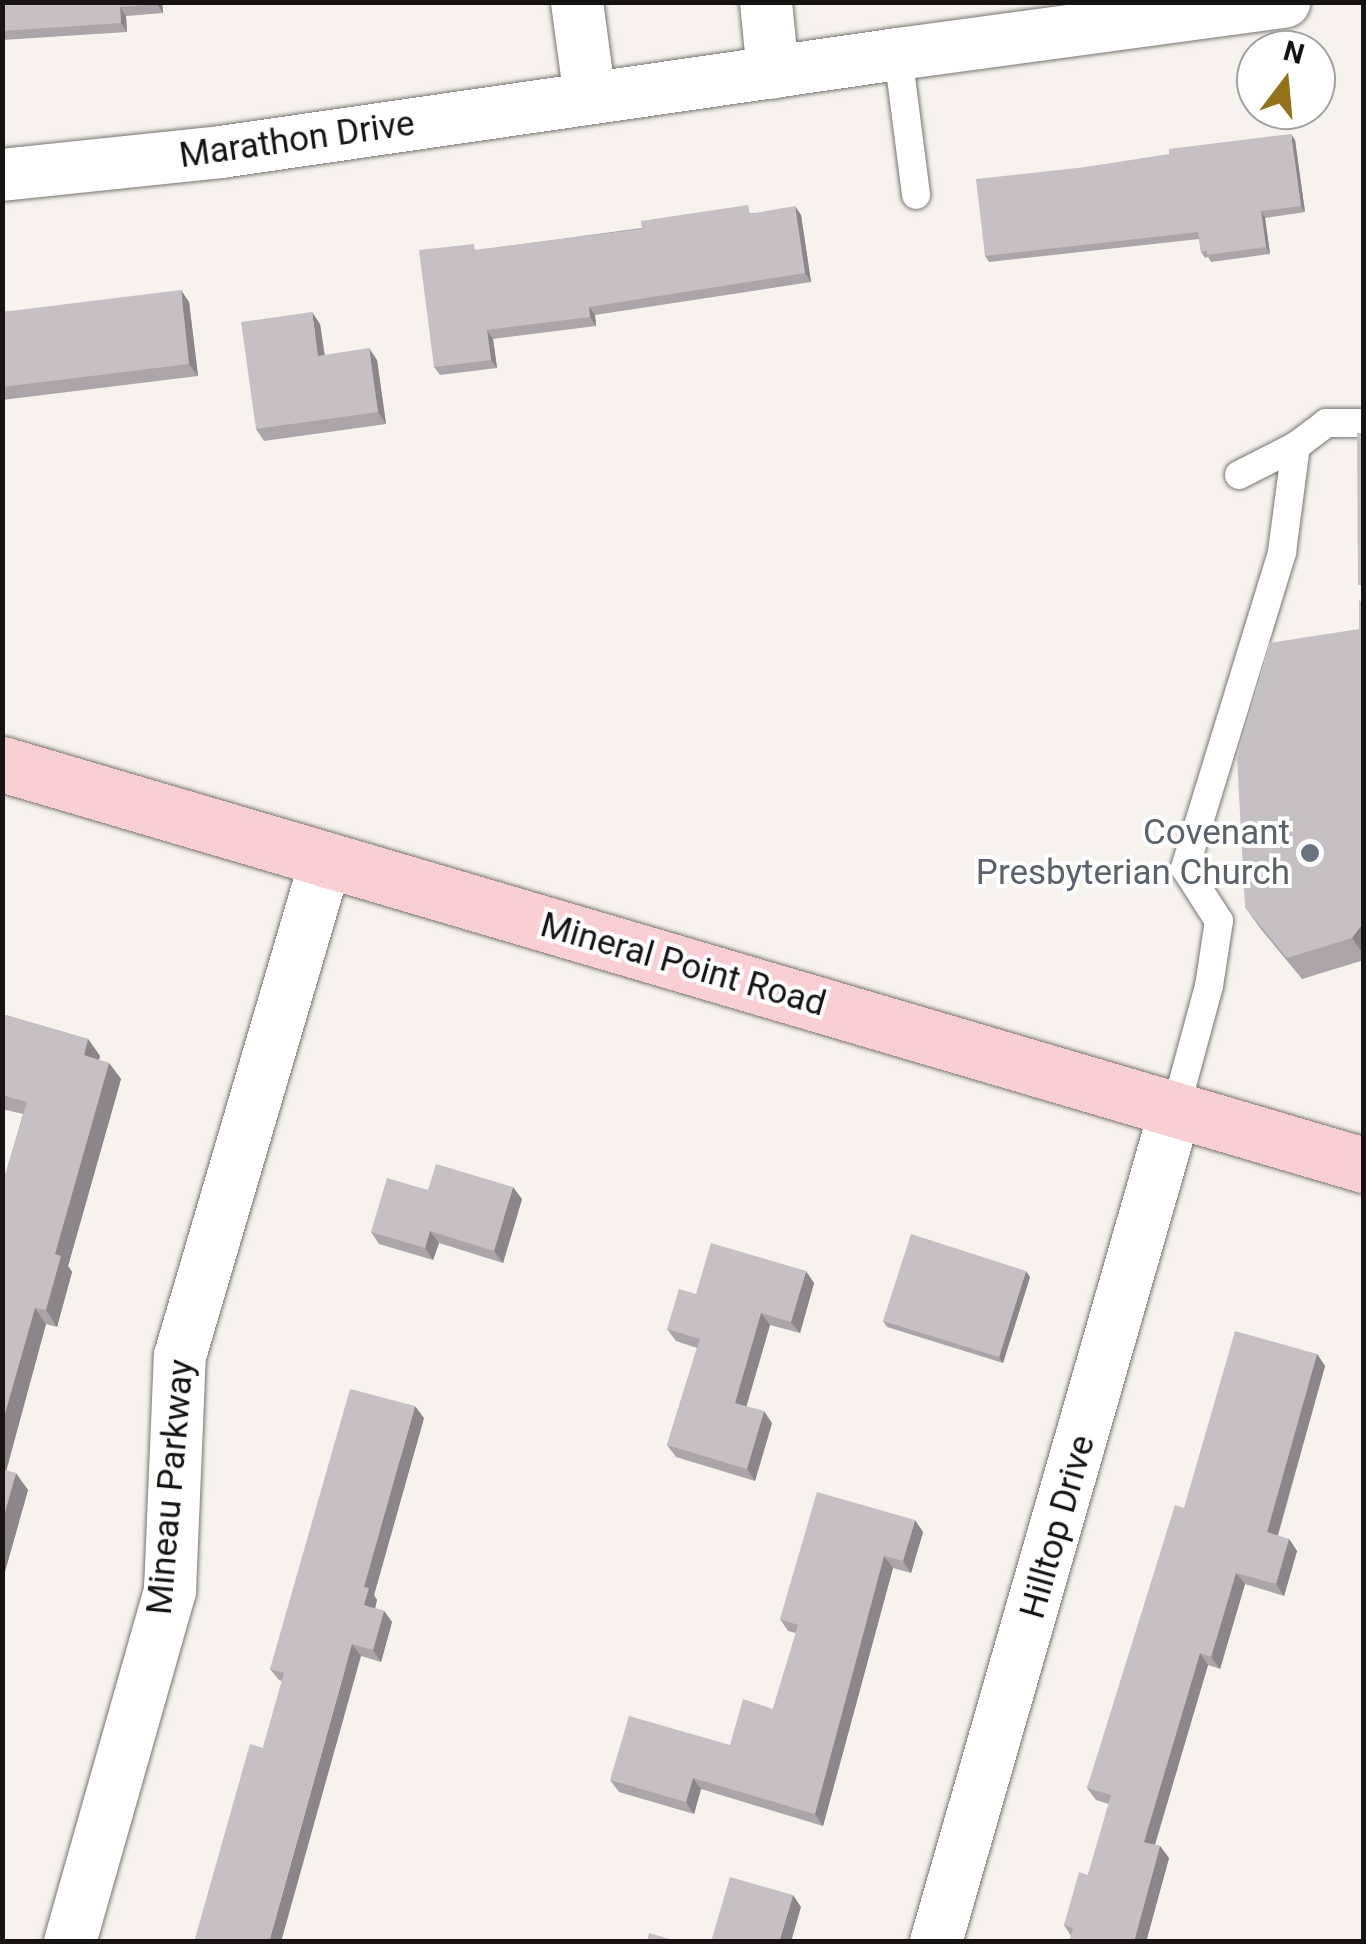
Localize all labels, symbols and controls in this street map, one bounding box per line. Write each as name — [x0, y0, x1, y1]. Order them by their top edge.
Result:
north arrow — [1236, 30, 1336, 130]
text: N — [1280, 34, 1308, 71]
street label: Marathon Drive — [177, 103, 417, 177]
place label: Covenant Presbyterian Church — [976, 812, 1290, 894]
marker: Covenant Presbyterian Church — [1299, 842, 1321, 864]
street label: Mineral Point Road — [536, 904, 830, 1026]
street label: Mineau Parkway — [139, 1358, 203, 1616]
street label: Hilltop Drive — [1012, 1431, 1104, 1623]

